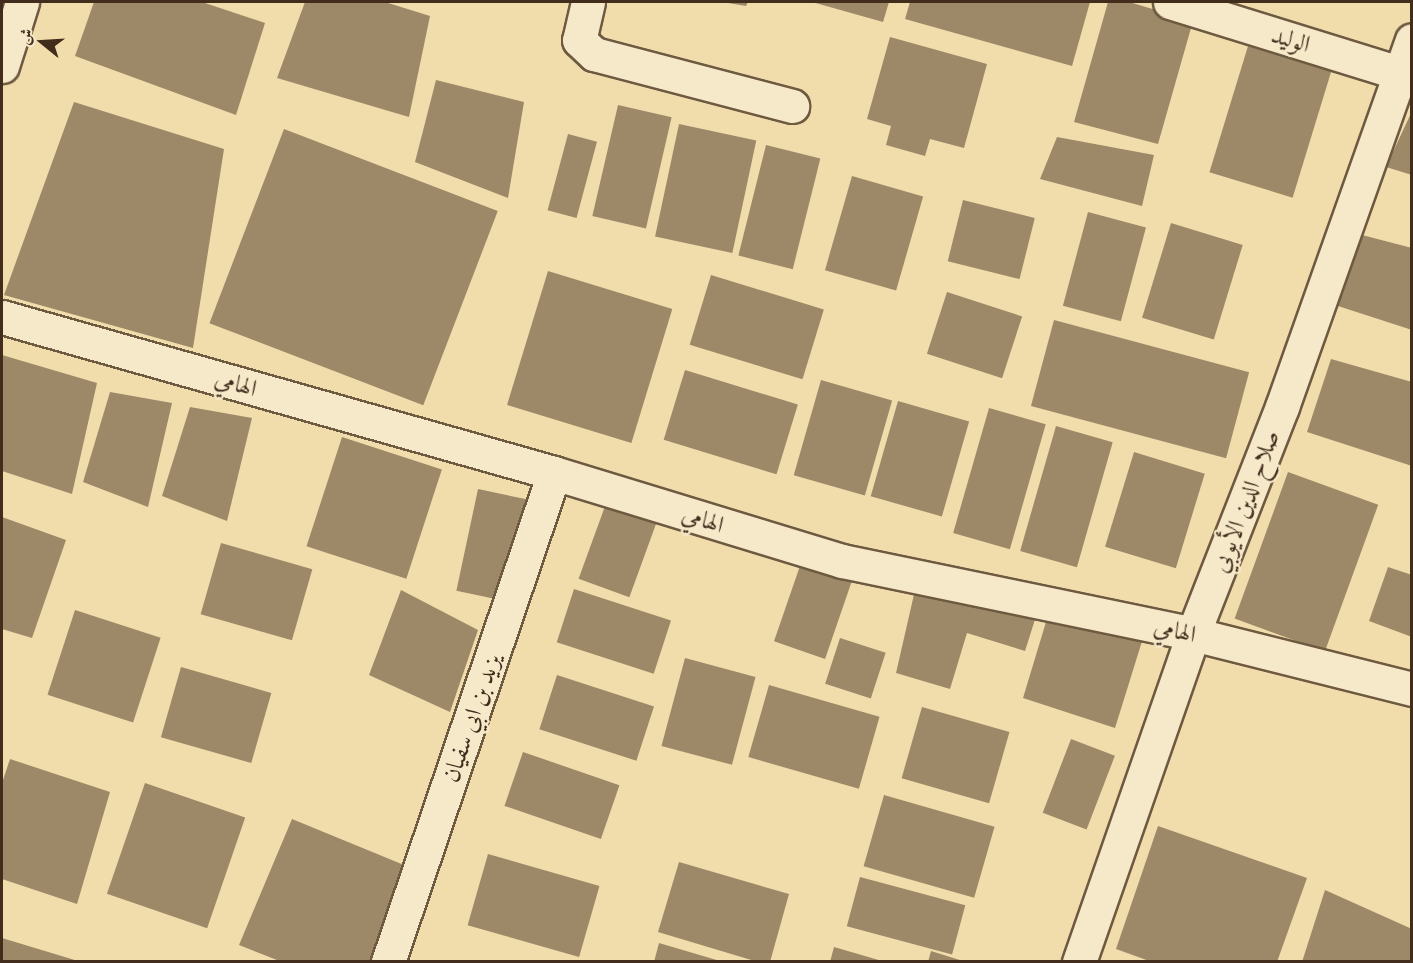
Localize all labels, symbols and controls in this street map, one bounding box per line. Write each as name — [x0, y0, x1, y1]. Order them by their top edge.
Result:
north arrow — [12, 12, 72, 72]
street label: الوليد — [1268, 20, 1314, 58]
text: ش — [11, 25, 39, 48]
street label: الهامي — [212, 363, 260, 403]
street label: صلاح الدين الأيوبي — [1205, 426, 1285, 576]
street label: الهامي — [678, 499, 728, 539]
street label: الهامي — [1151, 611, 1199, 649]
street label: يزيد بن ابي سفيان — [436, 650, 506, 786]

